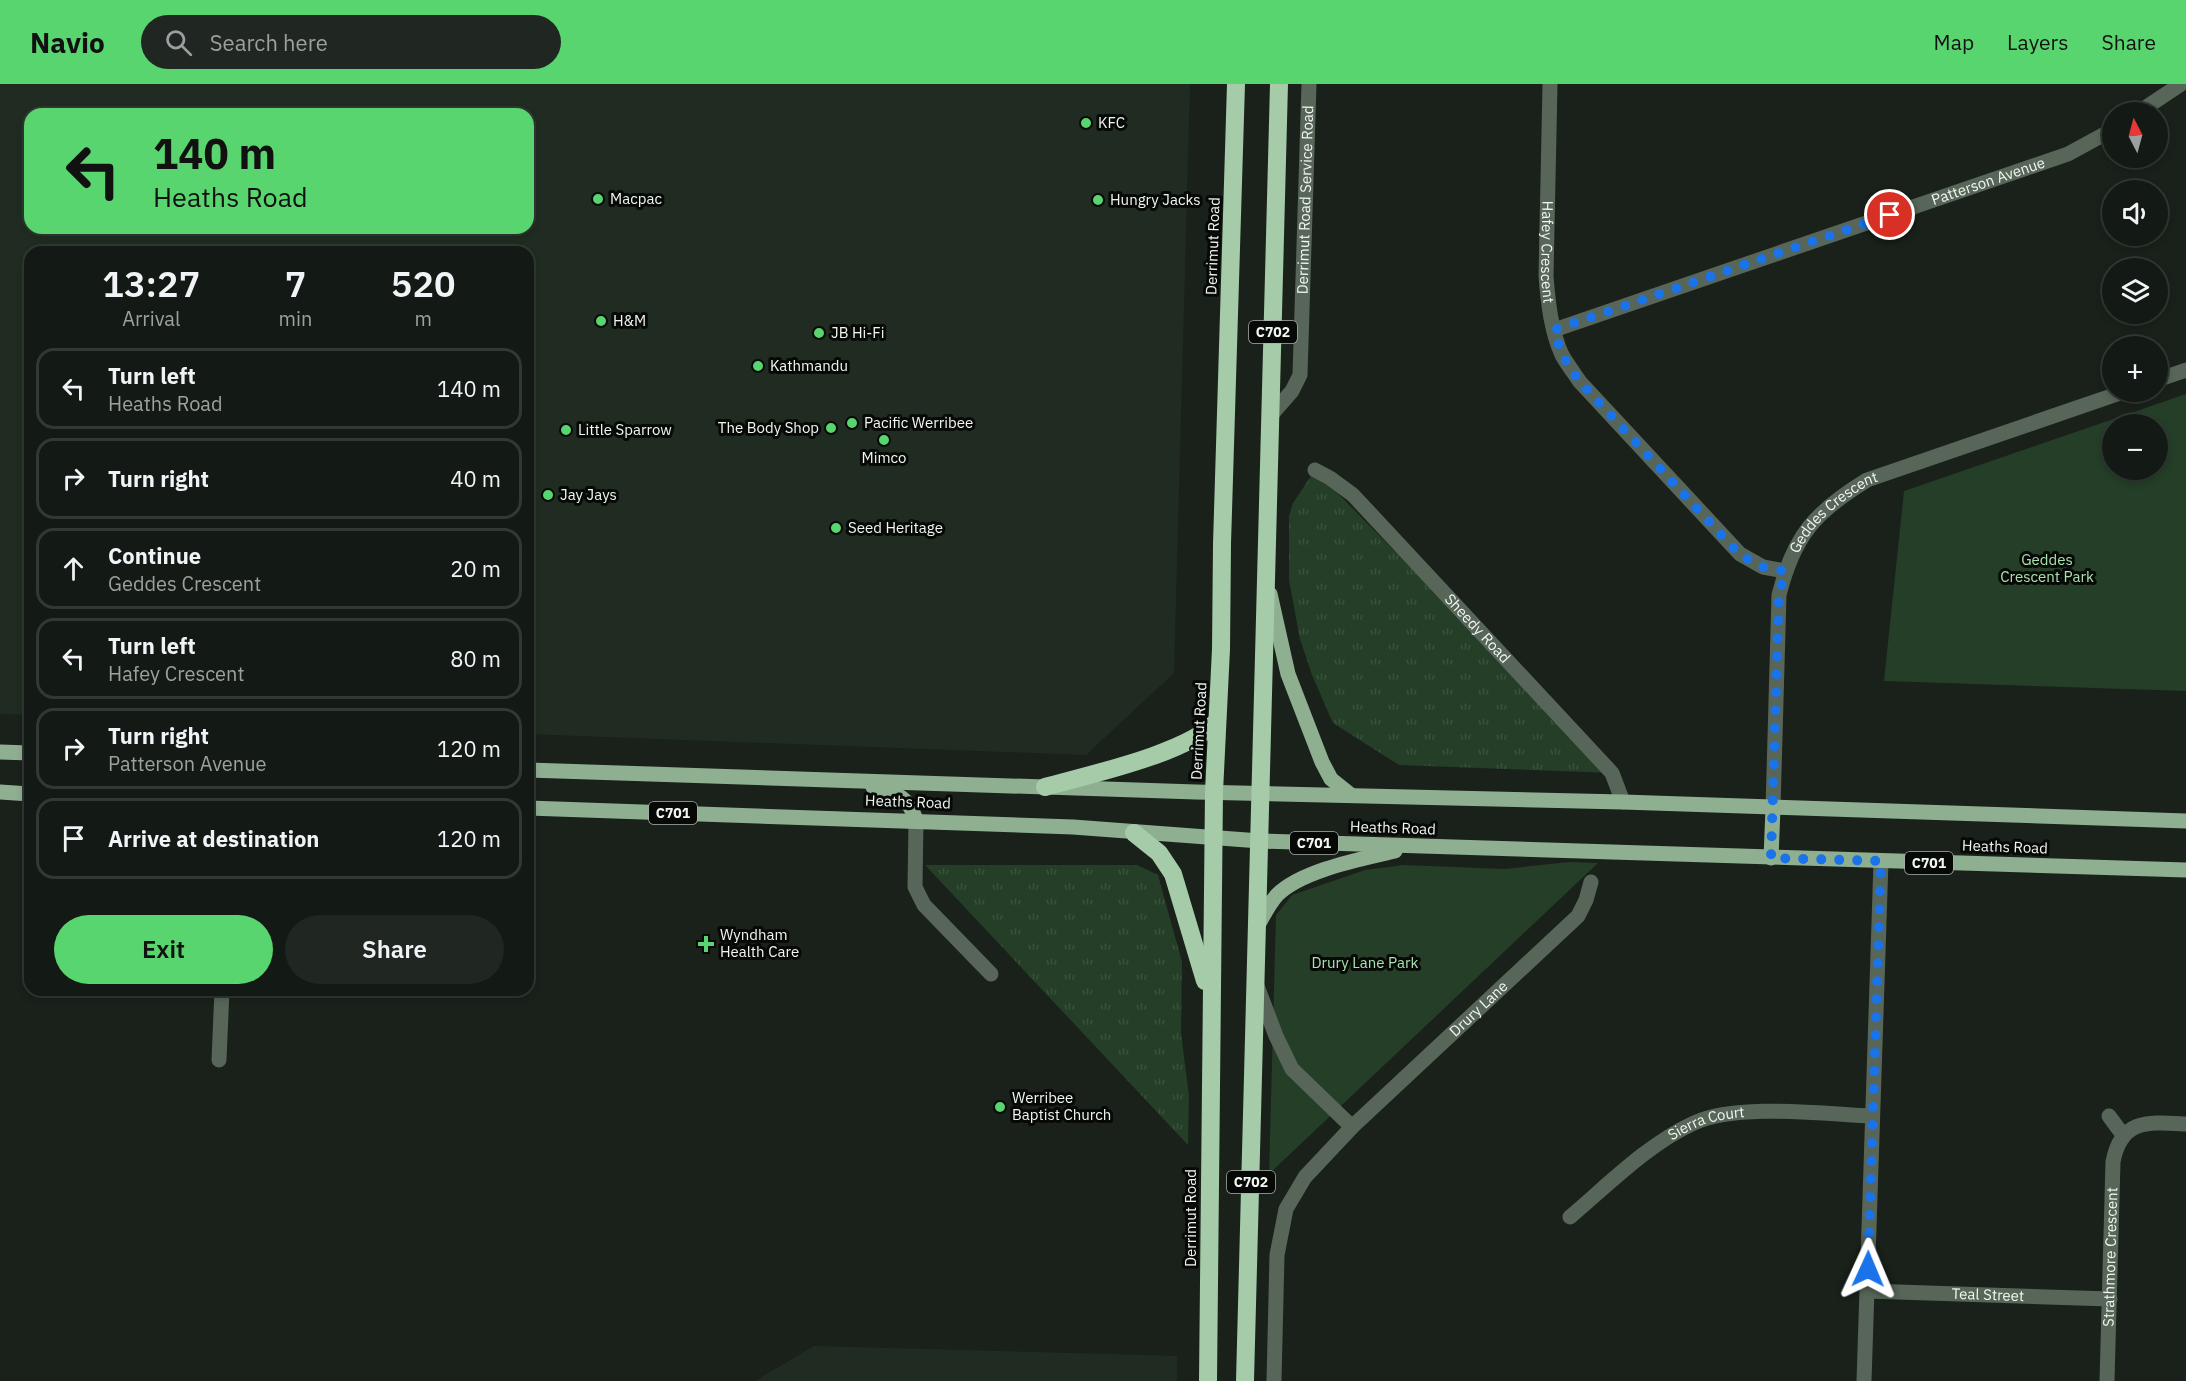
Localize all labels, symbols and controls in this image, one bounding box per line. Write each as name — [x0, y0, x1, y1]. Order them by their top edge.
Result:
search box — [141, 15, 561, 69]
text: Navio — [30, 24, 105, 61]
icon: search — [162, 26, 195, 59]
text: Search here — [210, 28, 328, 57]
text: Map — [1934, 28, 1974, 56]
text: Layers — [2007, 28, 2069, 56]
text: Share — [2102, 28, 2156, 56]
north arrow — [2102, 102, 2168, 168]
map controls — [2102, 102, 2168, 480]
street label: Derrimut Road Service Road — [1292, 105, 1317, 295]
place label: KFC — [1098, 113, 1125, 132]
marker: KFC — [1079, 116, 1093, 130]
text: 140 m — [153, 126, 276, 181]
icon: left — [54, 132, 132, 210]
street label: Patterson Avenue — [1929, 153, 2047, 209]
text: Heaths Road — [153, 179, 308, 214]
button: sound — [2102, 180, 2168, 246]
place label: Macpac — [610, 189, 662, 208]
pin — [1864, 189, 1915, 240]
place label: Hungry Jacks — [1110, 190, 1201, 209]
marker: Macpac — [591, 192, 605, 206]
marker: Hungry Jacks — [1091, 193, 1105, 207]
street label: Derrimut Road — [1201, 197, 1224, 295]
icon: arrive — [1873, 198, 1906, 231]
street label: Hafey Crescent — [1537, 201, 1559, 304]
button: layers — [2102, 258, 2168, 324]
text: 13:27 — [102, 260, 200, 307]
text: 7 — [285, 260, 306, 307]
text: 520 — [391, 260, 456, 307]
text: Arrival — [122, 305, 180, 332]
text: min — [279, 305, 312, 332]
text: m — [414, 305, 432, 332]
place label: H&M — [613, 311, 646, 330]
marker: H&M — [594, 314, 608, 328]
road number: C702 — [1249, 321, 1297, 343]
place label: JB Hi-Fi — [831, 323, 884, 342]
marker: JB Hi-Fi — [812, 326, 826, 340]
button: + — [2102, 336, 2168, 402]
place label: Kathmandu — [770, 356, 848, 375]
marker: Kathmandu — [751, 359, 765, 373]
text: Turn left — [108, 361, 196, 390]
icon: left — [57, 372, 90, 405]
text: 140 m — [437, 374, 501, 403]
text: Heaths Road — [108, 390, 223, 417]
place label: Pacific Werribee — [864, 413, 973, 432]
button: − — [2102, 414, 2168, 480]
marker: Pacific Werribee — [845, 416, 859, 430]
place label: The Body Shop — [718, 418, 819, 437]
place label: Little Sparrow — [578, 420, 672, 439]
marker: The Body Shop — [824, 421, 838, 435]
marker: Little Sparrow — [559, 423, 573, 437]
marker: Mimco — [877, 433, 891, 447]
place label: Mimco — [862, 448, 906, 467]
icon: right — [57, 462, 90, 495]
text: Turn right — [108, 464, 209, 493]
text: 40 m — [450, 464, 501, 493]
street label: Geddes Crescent — [1785, 467, 1880, 556]
place label: Jay Jays — [560, 485, 617, 504]
marker: Jay Jays — [541, 488, 555, 502]
place label: Seed Heritage — [848, 518, 943, 537]
marker: Seed Heritage — [829, 521, 843, 535]
text: Continue — [108, 541, 201, 570]
park label: Geddes Crescent Park — [2000, 550, 2094, 586]
icon: ahead — [57, 552, 90, 585]
text: 20 m — [450, 554, 501, 583]
text: Geddes Crescent — [108, 570, 261, 597]
street label: Sheedy Road — [1441, 589, 1515, 667]
text: Turn left — [108, 631, 196, 660]
icon: left — [57, 642, 90, 675]
text: 80 m — [450, 644, 501, 673]
text: Hafey Crescent — [108, 660, 244, 687]
street label: Derrimut Road — [1186, 682, 1211, 780]
text: Turn right — [108, 721, 209, 750]
icon: right — [57, 732, 90, 765]
text: 120 m — [437, 734, 501, 763]
text: Patterson Avenue — [108, 750, 267, 777]
street label: Heaths Road — [865, 791, 951, 812]
road number: C701 — [649, 802, 697, 824]
street label: Heaths Road — [1350, 817, 1436, 838]
icon: arrive — [57, 822, 90, 855]
text: Arrive at destination — [108, 824, 319, 853]
text: 120 m — [437, 824, 501, 853]
road number: C701 — [1290, 832, 1338, 854]
street label: Heaths Road — [1962, 836, 2048, 857]
road number: C701 — [1905, 852, 1953, 874]
button: Exit — [54, 915, 273, 984]
button: Share — [285, 915, 504, 984]
place label: Wyndham Health Care — [720, 925, 799, 961]
marker: Wyndham Health Care — [697, 935, 715, 953]
park label: Drury Lane Park — [1312, 953, 1419, 972]
street label: Drury Lane — [1445, 976, 1512, 1040]
place label: Werribee Baptist Church — [1012, 1088, 1111, 1124]
marker: Werribee Baptist Church — [993, 1100, 1007, 1114]
street label: Sierra Court — [1664, 1102, 1745, 1144]
street label: Derrimut Road — [1181, 1169, 1200, 1267]
road number: C702 — [1227, 1171, 1275, 1193]
street label: Strathmore Crescent — [2098, 1187, 2121, 1327]
position arrow — [1836, 1237, 1900, 1301]
street label: Teal Street — [1951, 1284, 2025, 1305]

